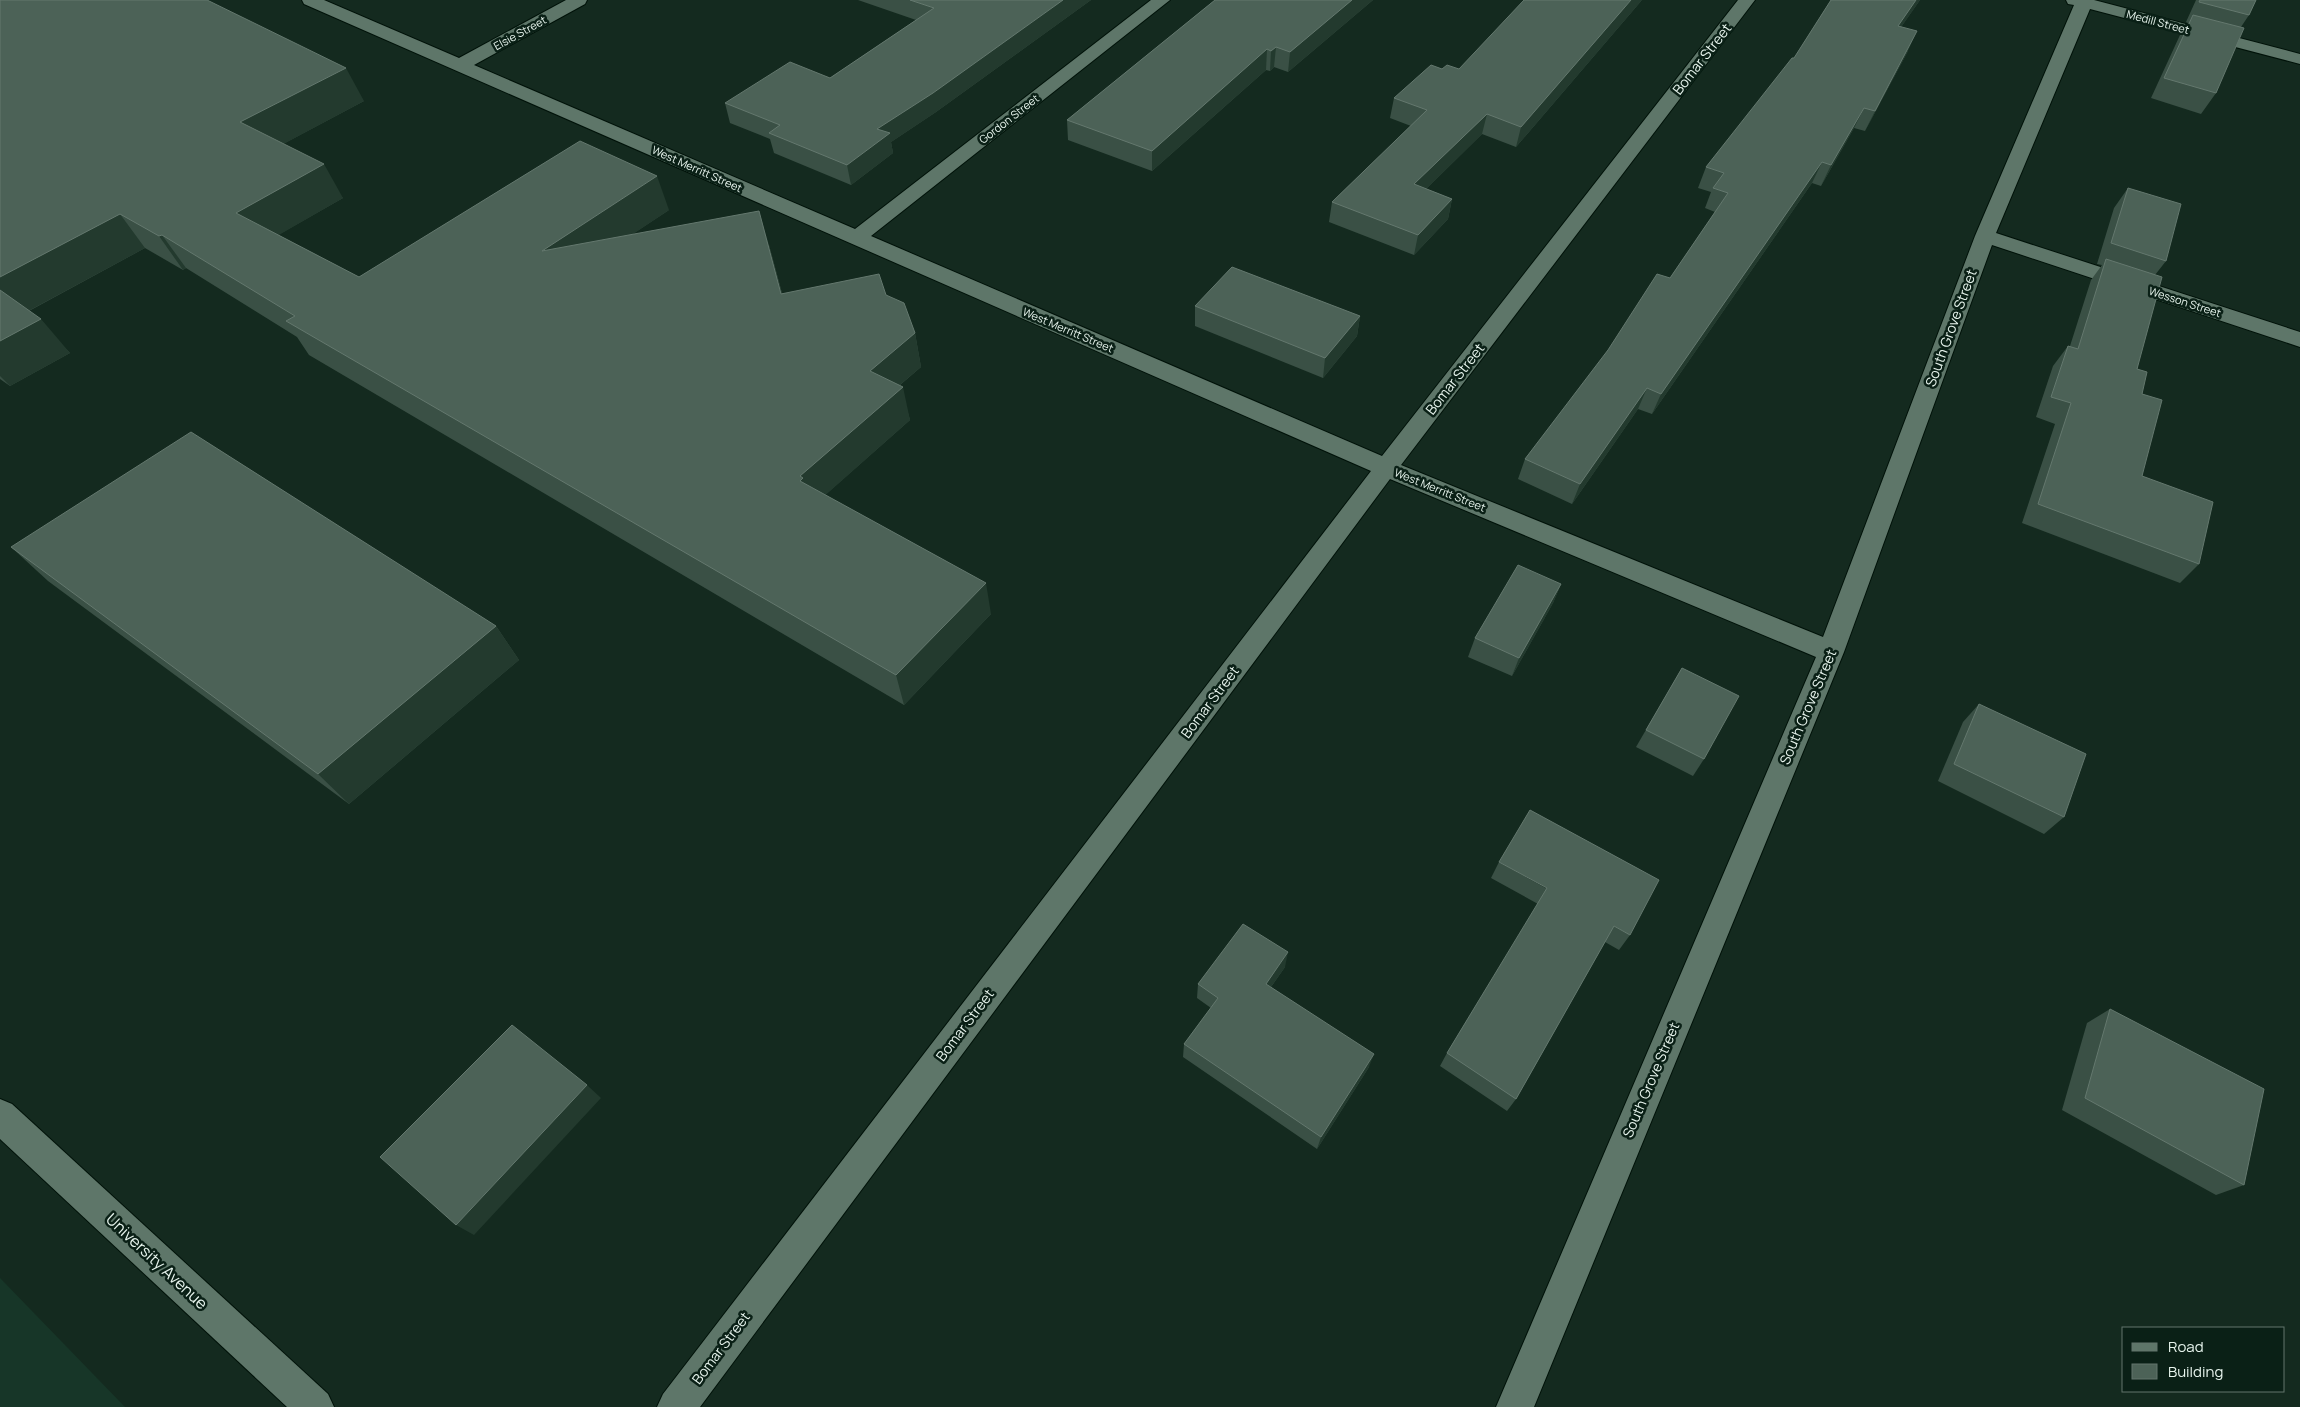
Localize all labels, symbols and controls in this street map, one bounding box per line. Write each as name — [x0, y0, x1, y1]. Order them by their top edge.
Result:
street label: Medill Street — [2125, 6, 2191, 37]
street label: Elsie Street — [491, 12, 549, 53]
street label: Bomar Street — [1668, 19, 1736, 98]
street label: Gordon Street — [976, 90, 1042, 147]
street label: West Merritt Street — [650, 142, 745, 195]
street label: South Grove Street — [1920, 266, 1981, 389]
street label: Wesson Street — [2147, 283, 2223, 320]
street label: West Merritt Street — [1020, 304, 1116, 355]
street label: Bomar Street — [1421, 339, 1489, 418]
street label: West Merritt Street — [1392, 464, 1488, 515]
street label: South Grove Street — [1775, 646, 1841, 767]
street label: Bomar Street — [1176, 662, 1243, 742]
street label: Bomar Street — [931, 985, 998, 1065]
street label: South Grove Street — [1618, 1019, 1684, 1140]
street label: University Avenue — [101, 1208, 213, 1314]
street label: Bomar Street — [687, 1308, 754, 1388]
legend — [2122, 1327, 2285, 1392]
text: Road — [2168, 1336, 2204, 1357]
text: Building — [2168, 1361, 2223, 1382]

